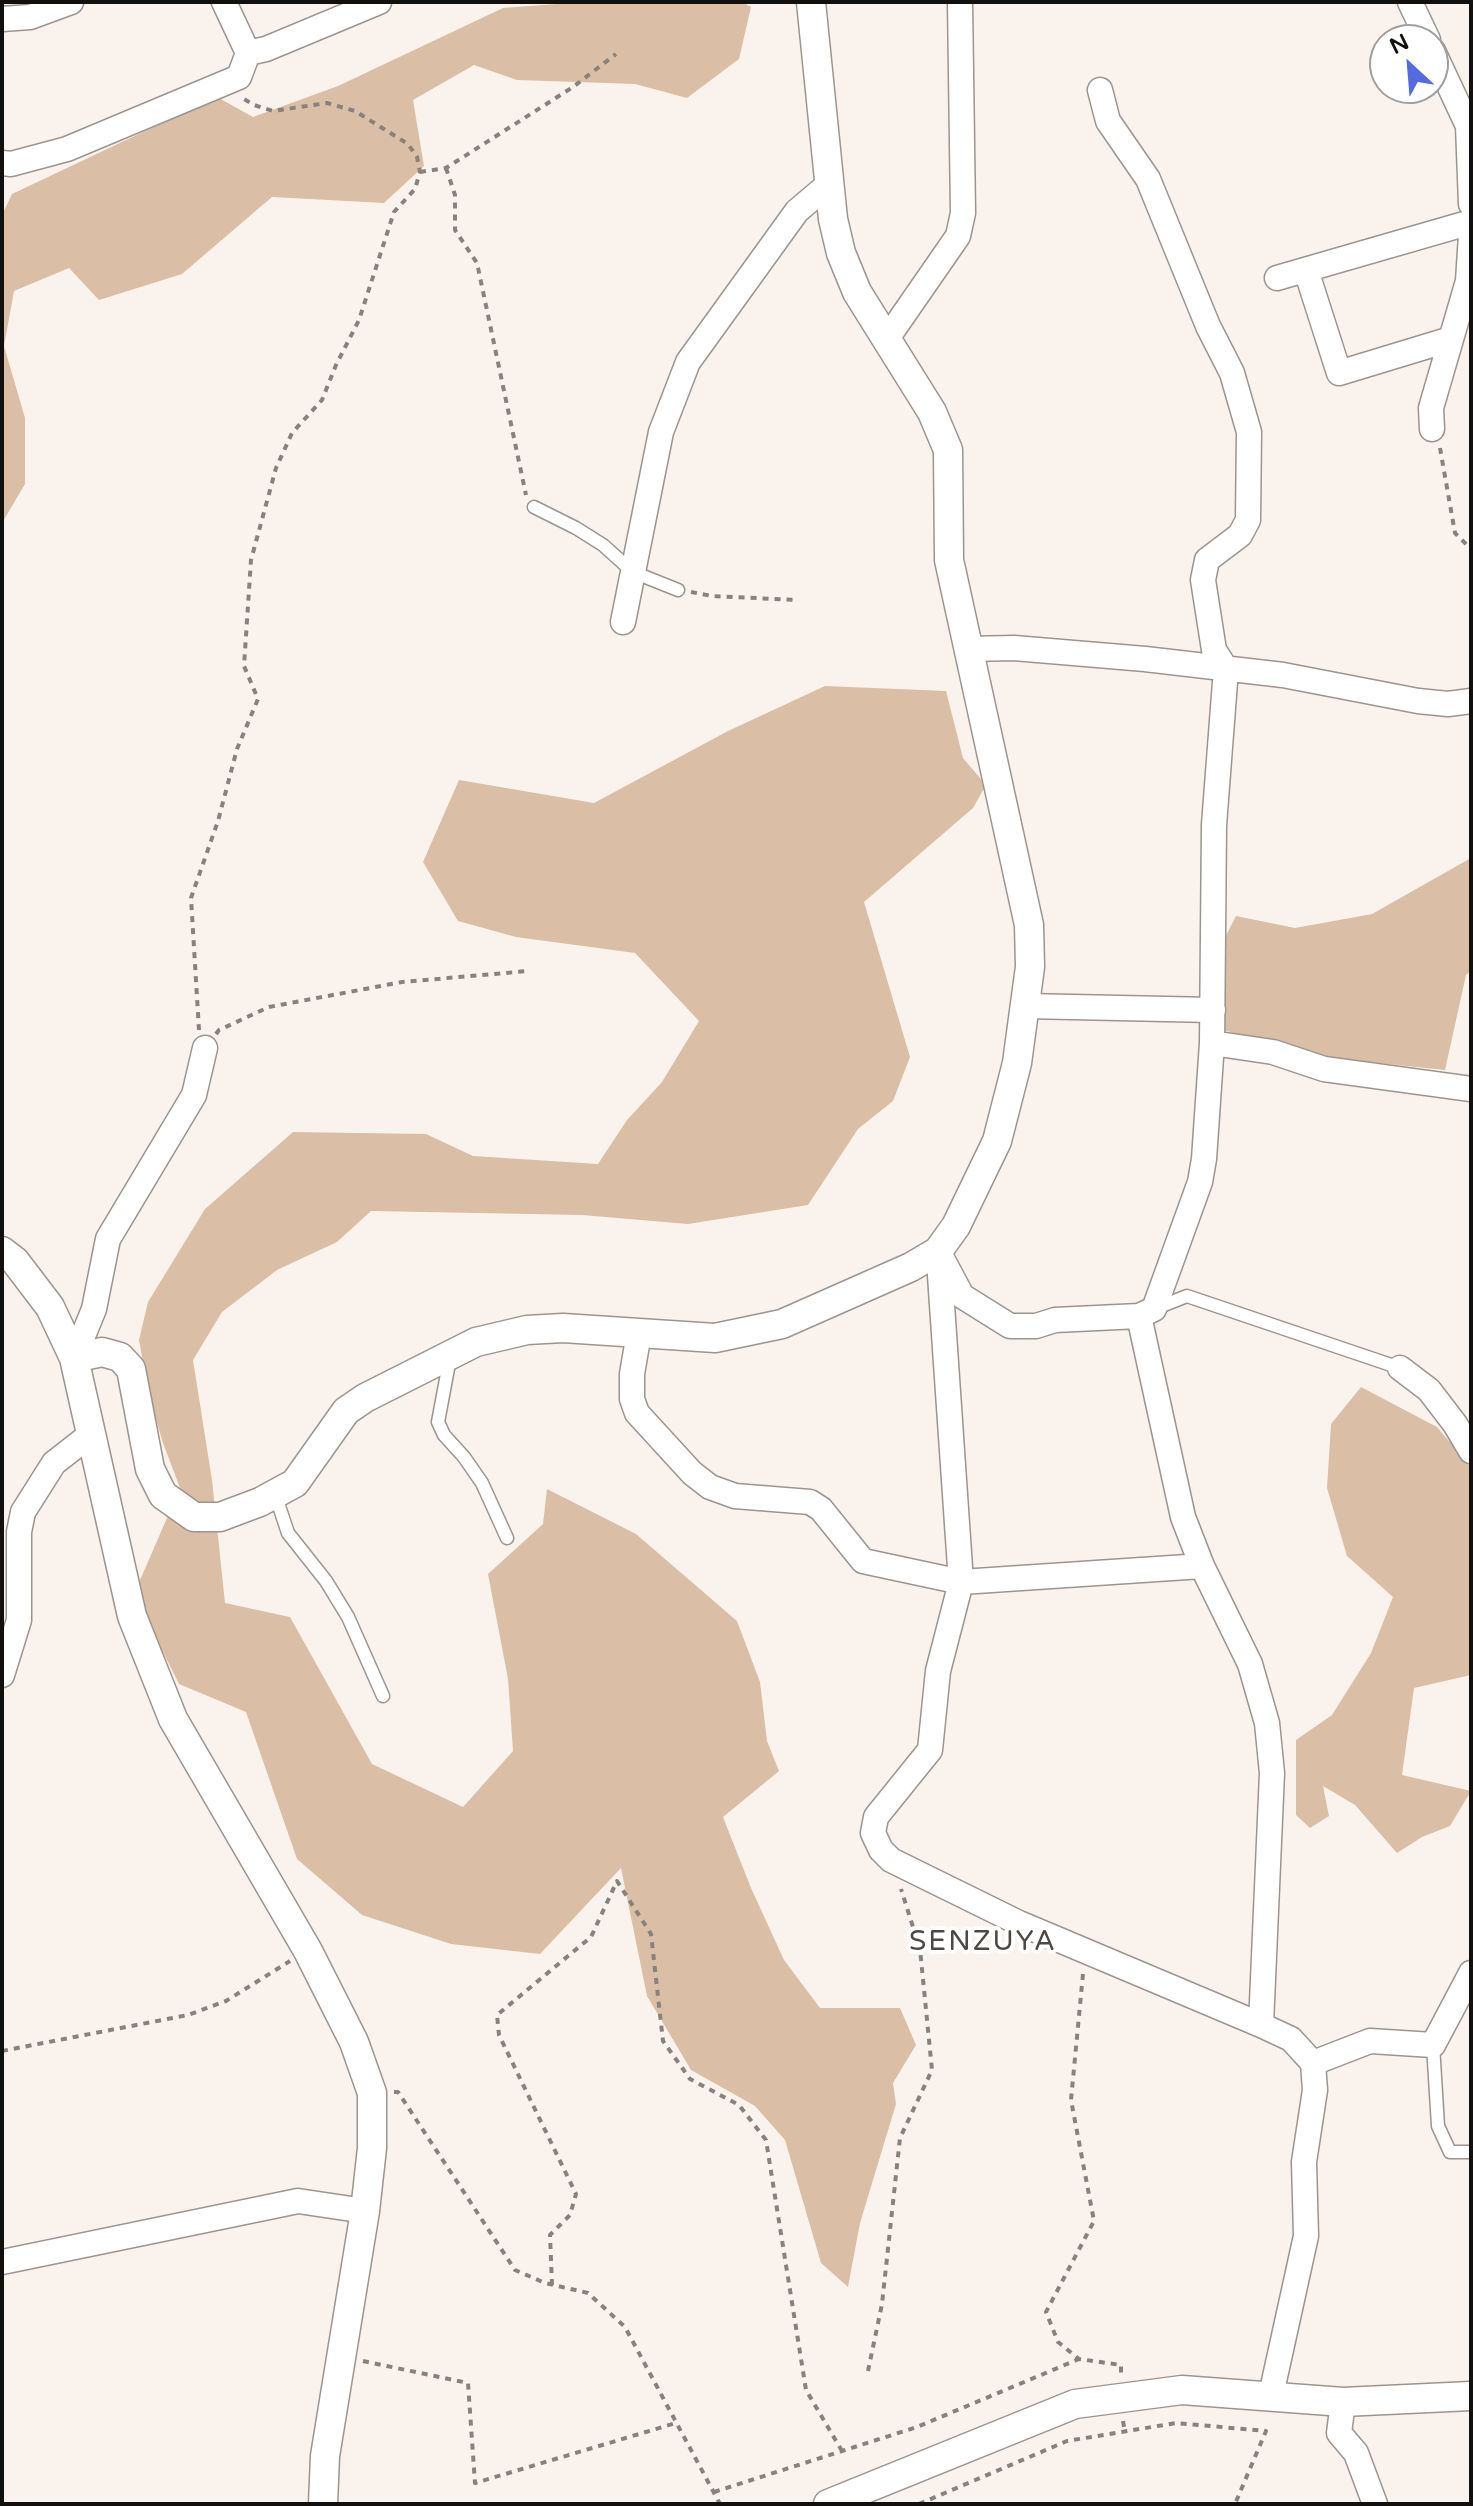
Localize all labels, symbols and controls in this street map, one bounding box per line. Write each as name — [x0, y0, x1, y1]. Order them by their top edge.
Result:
north arrow — [1369, 24, 1449, 104]
text: N — [1386, 29, 1413, 60]
district label: SENZUYA — [909, 1926, 1057, 1960]

